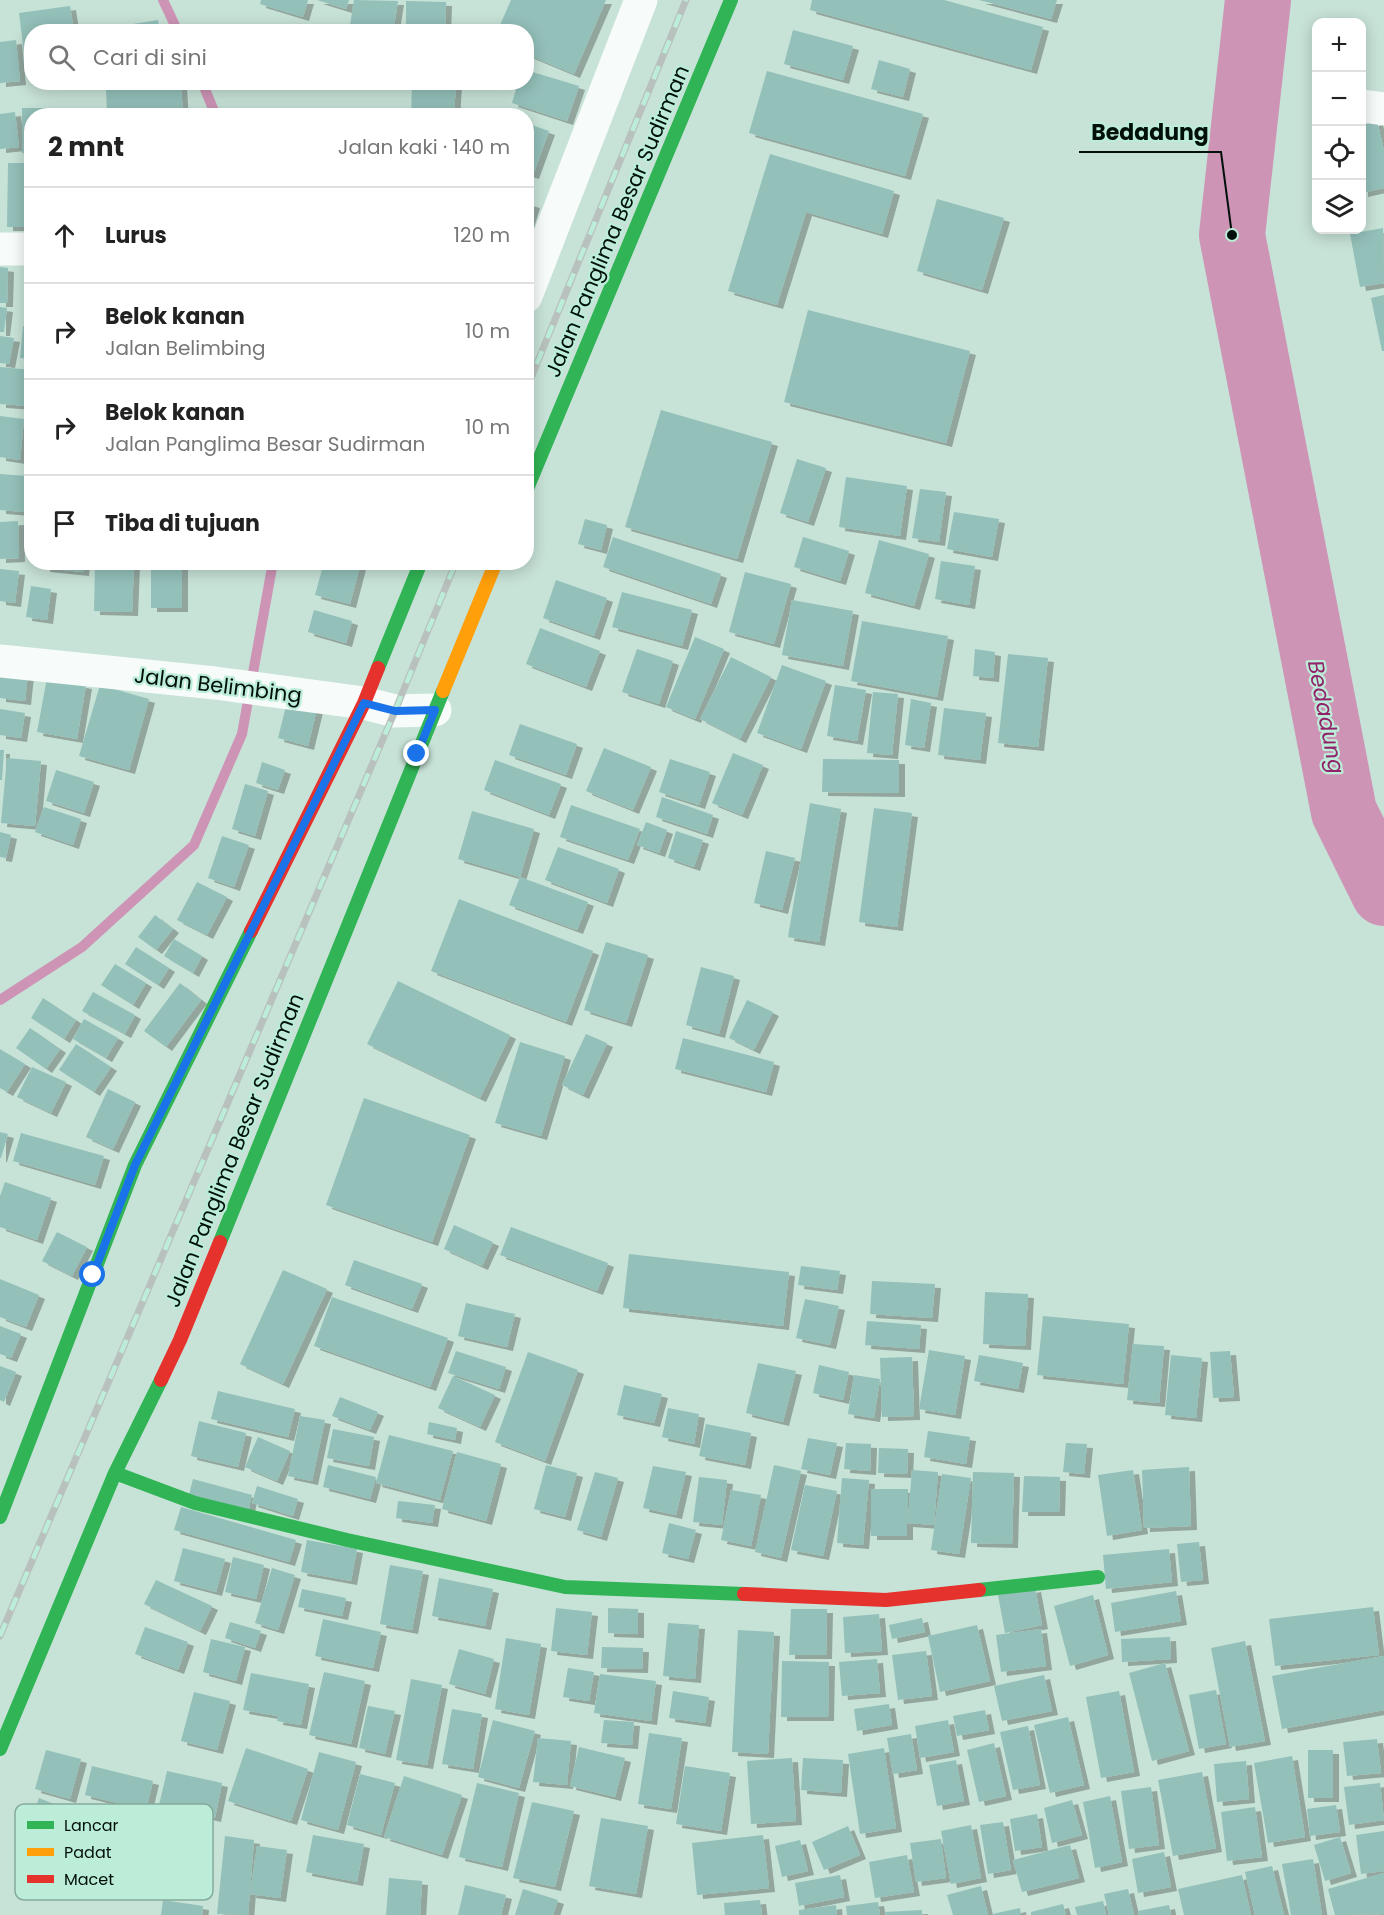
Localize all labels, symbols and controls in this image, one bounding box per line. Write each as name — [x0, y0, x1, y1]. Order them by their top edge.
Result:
map controls — [1312, 18, 1366, 234]
button: + — [1312, 18, 1366, 72]
search box — [24, 24, 534, 90]
icon: search — [45, 41, 78, 74]
text: Cari di sini — [93, 42, 207, 73]
street label: Jalan Panglima Besar Sudirman — [538, 61, 696, 381]
button: − — [1312, 72, 1366, 126]
callout: Bedadung — [1079, 112, 1221, 152]
text: Bedadung — [1091, 117, 1209, 148]
button: locate — [1312, 126, 1366, 180]
text: 2 mnt — [48, 129, 124, 165]
text: Jalan kaki · 140 m — [338, 133, 510, 161]
button: layers — [1312, 180, 1366, 234]
icon: ahead — [48, 219, 81, 252]
text: Lurus — [105, 220, 167, 251]
text: 120 m — [454, 221, 510, 249]
text: Belok kanan — [105, 301, 245, 332]
icon: right — [48, 315, 81, 348]
text: 10 m — [465, 317, 510, 345]
text: Jalan Belimbing — [105, 334, 266, 362]
text: Belok kanan — [105, 397, 245, 428]
icon: right — [48, 411, 81, 444]
text: 10 m — [465, 413, 510, 441]
text: Jalan Panglima Besar Sudirman — [105, 430, 425, 458]
icon: arrive — [48, 507, 81, 540]
text: Tiba di tujuan — [105, 508, 260, 539]
water label: Bedadung — [1300, 658, 1352, 776]
street label: Jalan Belimbing — [133, 660, 303, 710]
route end — [403, 740, 429, 766]
street label: Jalan Panglima Besar Sudirman — [158, 989, 310, 1311]
route start — [79, 1261, 105, 1287]
legend — [15, 1804, 213, 1900]
text: Lancar — [64, 1814, 118, 1837]
text: Padat — [64, 1841, 112, 1864]
text: Macet — [64, 1868, 114, 1891]

